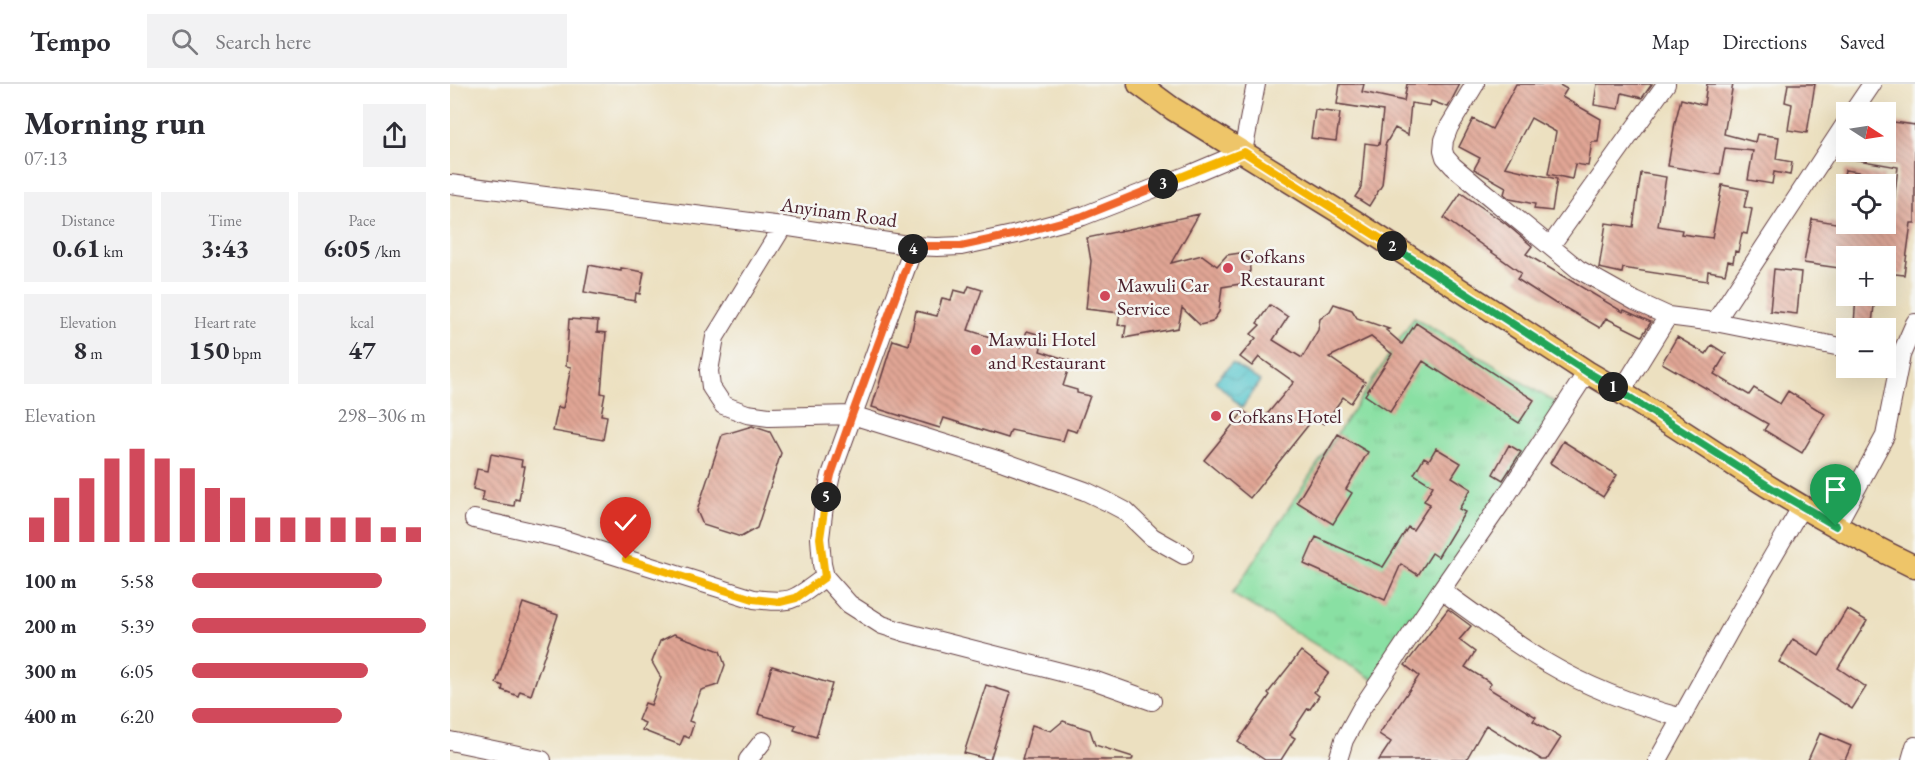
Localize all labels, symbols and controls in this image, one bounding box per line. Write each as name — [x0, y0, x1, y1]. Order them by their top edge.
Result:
search box — [147, 14, 567, 68]
text: Tempo — [30, 23, 111, 59]
icon: search — [168, 25, 201, 58]
text: Search here — [216, 27, 311, 56]
text: Map — [1652, 28, 1689, 55]
text: Directions — [1722, 28, 1807, 55]
text: Saved — [1840, 28, 1885, 55]
text: Morning run — [24, 101, 206, 144]
north arrow — [1836, 102, 1896, 162]
map controls — [1836, 102, 1896, 378]
button: share — [363, 104, 426, 167]
text: 07:13 — [24, 145, 67, 171]
pin: 3 — [1148, 169, 1178, 199]
text: 3 — [1159, 173, 1167, 194]
button: locate — [1836, 174, 1896, 234]
street label: Anyinam Road — [778, 191, 900, 233]
text: Distance — [61, 210, 115, 231]
text: Time — [208, 210, 242, 231]
text: Pace — [349, 210, 375, 231]
text: 0.61 — [53, 231, 100, 265]
text: 3:43 — [201, 231, 249, 265]
text: 6:05 — [323, 231, 372, 265]
pin: 2 — [1377, 231, 1407, 261]
pin: 4 — [898, 234, 928, 264]
text: 2 — [1388, 235, 1396, 256]
text: 4 — [909, 238, 917, 259]
text: km — [100, 241, 123, 262]
text: /km — [372, 241, 401, 262]
place label: Cofkans Restaurant — [1240, 243, 1326, 292]
button: + — [1836, 246, 1896, 306]
marker: Cofkans Restaurant — [1221, 261, 1235, 275]
place label: Mawuli Car Service — [1117, 272, 1209, 321]
marker: Mawuli Car Service — [1098, 289, 1112, 303]
text: Elevation — [59, 312, 117, 333]
text: Heart rate — [194, 312, 256, 333]
text: kcal — [350, 312, 374, 333]
button: − — [1836, 318, 1896, 378]
place label: Mawuli Hotel and Restaurant — [988, 326, 1106, 375]
text: 8 — [73, 333, 87, 367]
text: 150 — [188, 333, 230, 367]
text: 47 — [348, 333, 376, 367]
text: m — [87, 343, 103, 364]
text: bpm — [230, 343, 262, 364]
marker: Mawuli Hotel and Restaurant — [969, 343, 983, 357]
pin: 1 — [1598, 372, 1628, 402]
text: 1 — [1609, 376, 1617, 397]
text: Elevation — [24, 402, 96, 428]
text: 298–306 m — [338, 402, 426, 428]
place label: Cofkans Hotel — [1228, 403, 1342, 429]
marker: Cofkans Hotel — [1209, 409, 1223, 423]
pin — [1810, 464, 1861, 526]
icon: arrive — [1819, 473, 1852, 506]
pin: 5 — [811, 482, 841, 512]
text: 5 — [822, 486, 830, 507]
pin — [600, 497, 651, 559]
icon: check — [609, 506, 642, 539]
text: 100 m — [24, 568, 77, 594]
text: 5:58 — [120, 568, 154, 594]
text: 200 m — [24, 613, 77, 639]
text: 5:39 — [120, 613, 154, 639]
text: 300 m — [24, 658, 77, 684]
text: 6:05 — [120, 658, 154, 684]
text: 400 m — [24, 703, 77, 729]
text: 6:20 — [120, 703, 154, 729]

